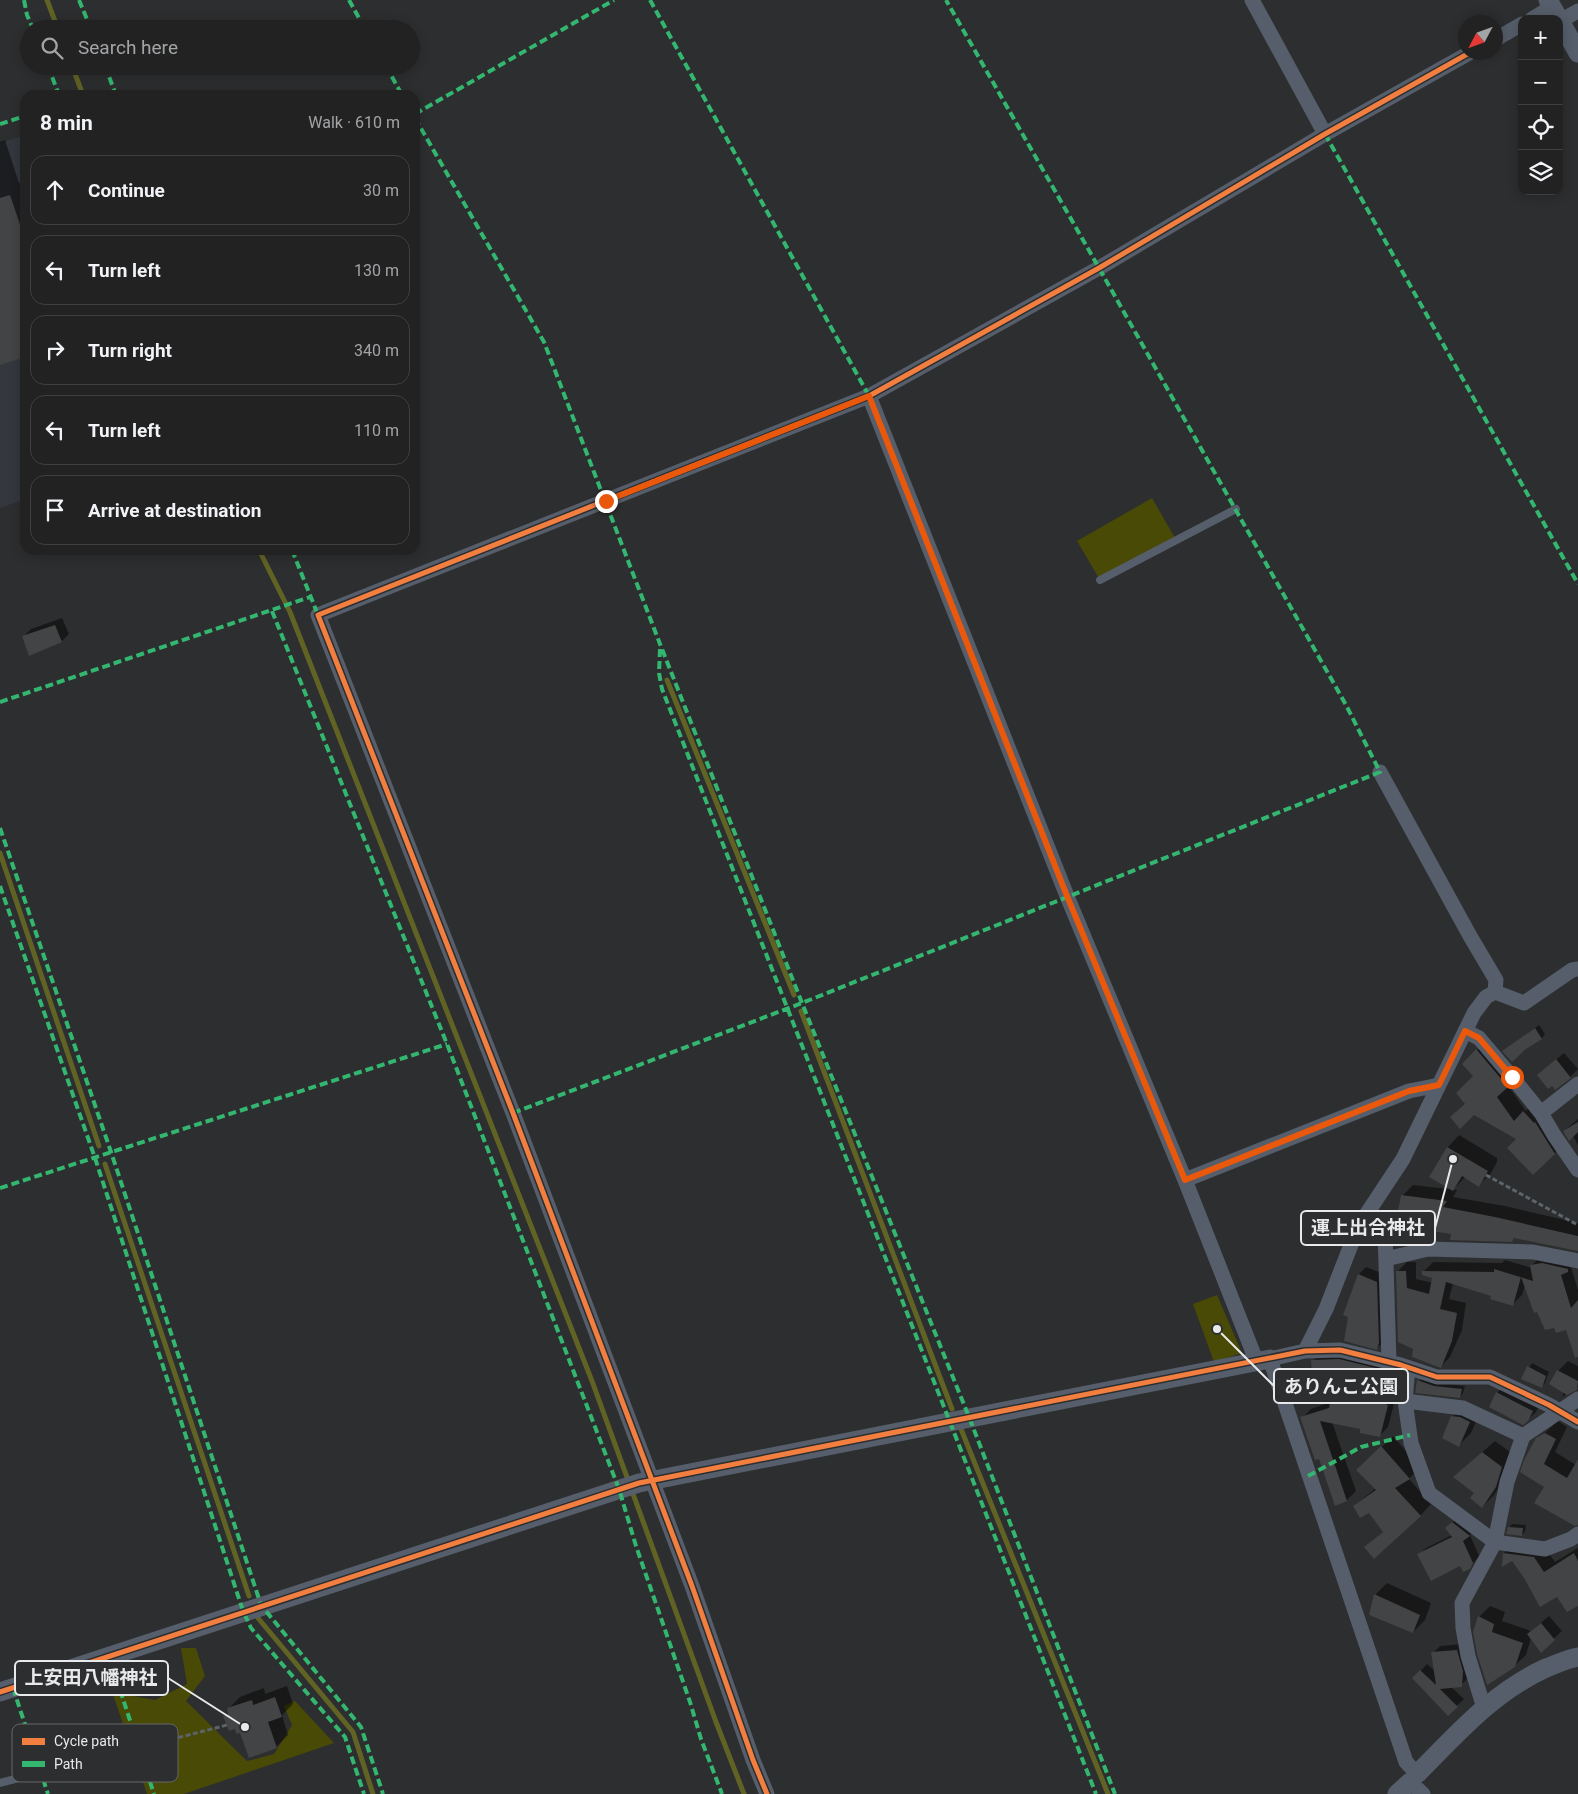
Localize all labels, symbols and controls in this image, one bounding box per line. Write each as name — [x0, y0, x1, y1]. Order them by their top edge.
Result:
north arrow — [1458, 15, 1503, 60]
map controls — [1518, 15, 1563, 195]
button: + — [1518, 15, 1563, 60]
search box — [20, 20, 420, 75]
icon: search — [38, 34, 66, 62]
text: Search here — [78, 36, 178, 59]
button: − — [1518, 60, 1563, 105]
button: locate — [1518, 105, 1563, 150]
text: 8 min — [40, 111, 93, 135]
text: Walk · 610 m — [308, 113, 400, 132]
button: layers — [1518, 150, 1563, 195]
icon: ahead — [41, 176, 69, 204]
text: Continue — [88, 179, 165, 202]
text: 30 m — [363, 181, 399, 200]
icon: left — [41, 256, 69, 284]
text: Turn left — [88, 259, 161, 282]
text: 130 m — [354, 261, 399, 280]
icon: right — [41, 336, 69, 364]
text: Turn right — [88, 339, 172, 362]
text: 340 m — [354, 341, 399, 360]
icon: left — [41, 416, 69, 444]
text: Turn left — [88, 419, 161, 442]
text: 110 m — [354, 421, 399, 440]
route end — [595, 490, 618, 513]
icon: arrive — [41, 496, 69, 524]
text: Arrive at destination — [88, 499, 261, 522]
route start — [1501, 1066, 1524, 1089]
callout: 運上出合神社 — [1301, 1211, 1435, 1245]
text: 運上出合神社 — [1311, 1216, 1425, 1239]
callout: ありんこ公園 — [1274, 1369, 1408, 1403]
text: ありんこ公園 — [1284, 1375, 1398, 1398]
callout: 上安田八幡神社 — [15, 1661, 168, 1695]
text: 上安田八幡神社 — [24, 1666, 158, 1689]
legend — [12, 1724, 178, 1782]
text: Cycle path — [54, 1733, 119, 1749]
text: Path — [54, 1756, 83, 1772]

